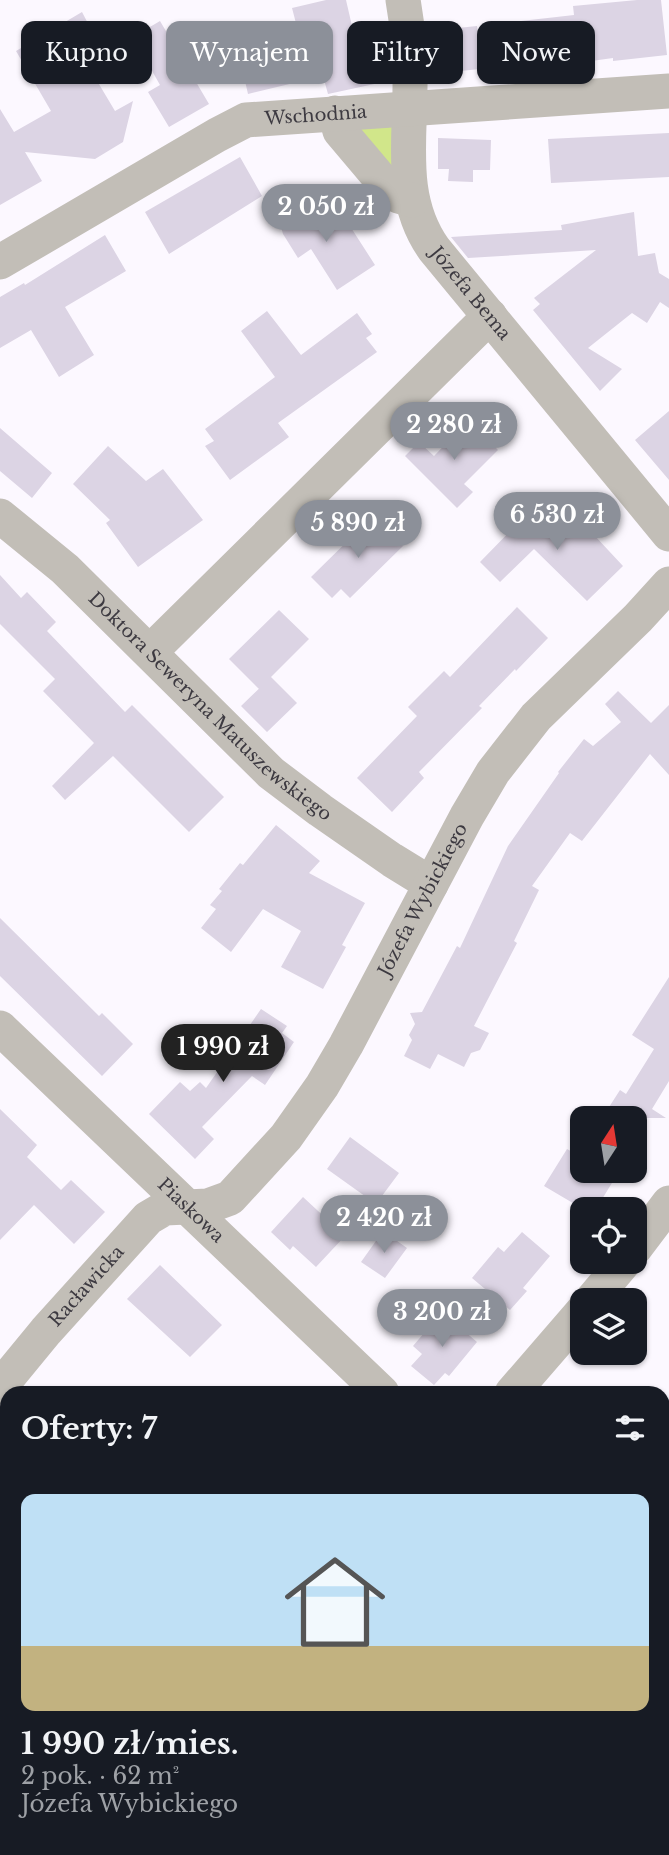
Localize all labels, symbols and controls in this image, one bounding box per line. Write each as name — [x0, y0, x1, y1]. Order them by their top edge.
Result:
chip: Kupno — [21, 21, 152, 84]
chip: Wynajem — [166, 21, 333, 84]
chip: Filtry — [347, 21, 463, 84]
chip: Nowe — [477, 21, 595, 84]
street label: Wschodnia — [263, 101, 368, 130]
pin: 2 050 zł — [254, 184, 398, 244]
text: 2 050 zł — [278, 193, 374, 221]
street label: Józefa Bema — [424, 241, 515, 345]
pin: 2 280 zł — [382, 402, 526, 462]
text: 2 280 zł — [406, 411, 502, 439]
pin: 6 530 zł — [485, 492, 629, 552]
pin: 5 890 zł — [286, 500, 430, 560]
text: 6 530 zł — [510, 501, 604, 529]
text: 5 890 zł — [311, 509, 405, 537]
street label: Doktora Seweryna Matuszewskiego — [84, 587, 336, 826]
street label: Józefa Wybickiego — [372, 819, 472, 982]
pin: 1 990 zł — [151, 1024, 295, 1084]
text: 1 990 zł — [177, 1033, 269, 1061]
north arrow — [570, 1106, 648, 1183]
map controls — [570, 1106, 647, 1365]
street label: Piaskowa — [153, 1174, 229, 1247]
pin: 2 420 zł — [312, 1196, 456, 1255]
button: locate — [570, 1197, 647, 1274]
text: 2 420 zł — [336, 1204, 432, 1232]
street label: Racławicka — [44, 1241, 129, 1331]
button: layers — [570, 1288, 647, 1365]
pin: 3 200 zł — [370, 1290, 514, 1349]
text: 3 200 zł — [393, 1298, 491, 1326]
icon: filters — [611, 1409, 649, 1447]
text: Oferty: 7 — [21, 1410, 157, 1447]
icon: home — [272, 1539, 398, 1665]
text: 1 990 zł/mies. — [21, 1725, 239, 1762]
text: 2 pok. · 62 m² — [21, 1762, 179, 1790]
text: Józefa Wybickiego — [21, 1790, 238, 1818]

